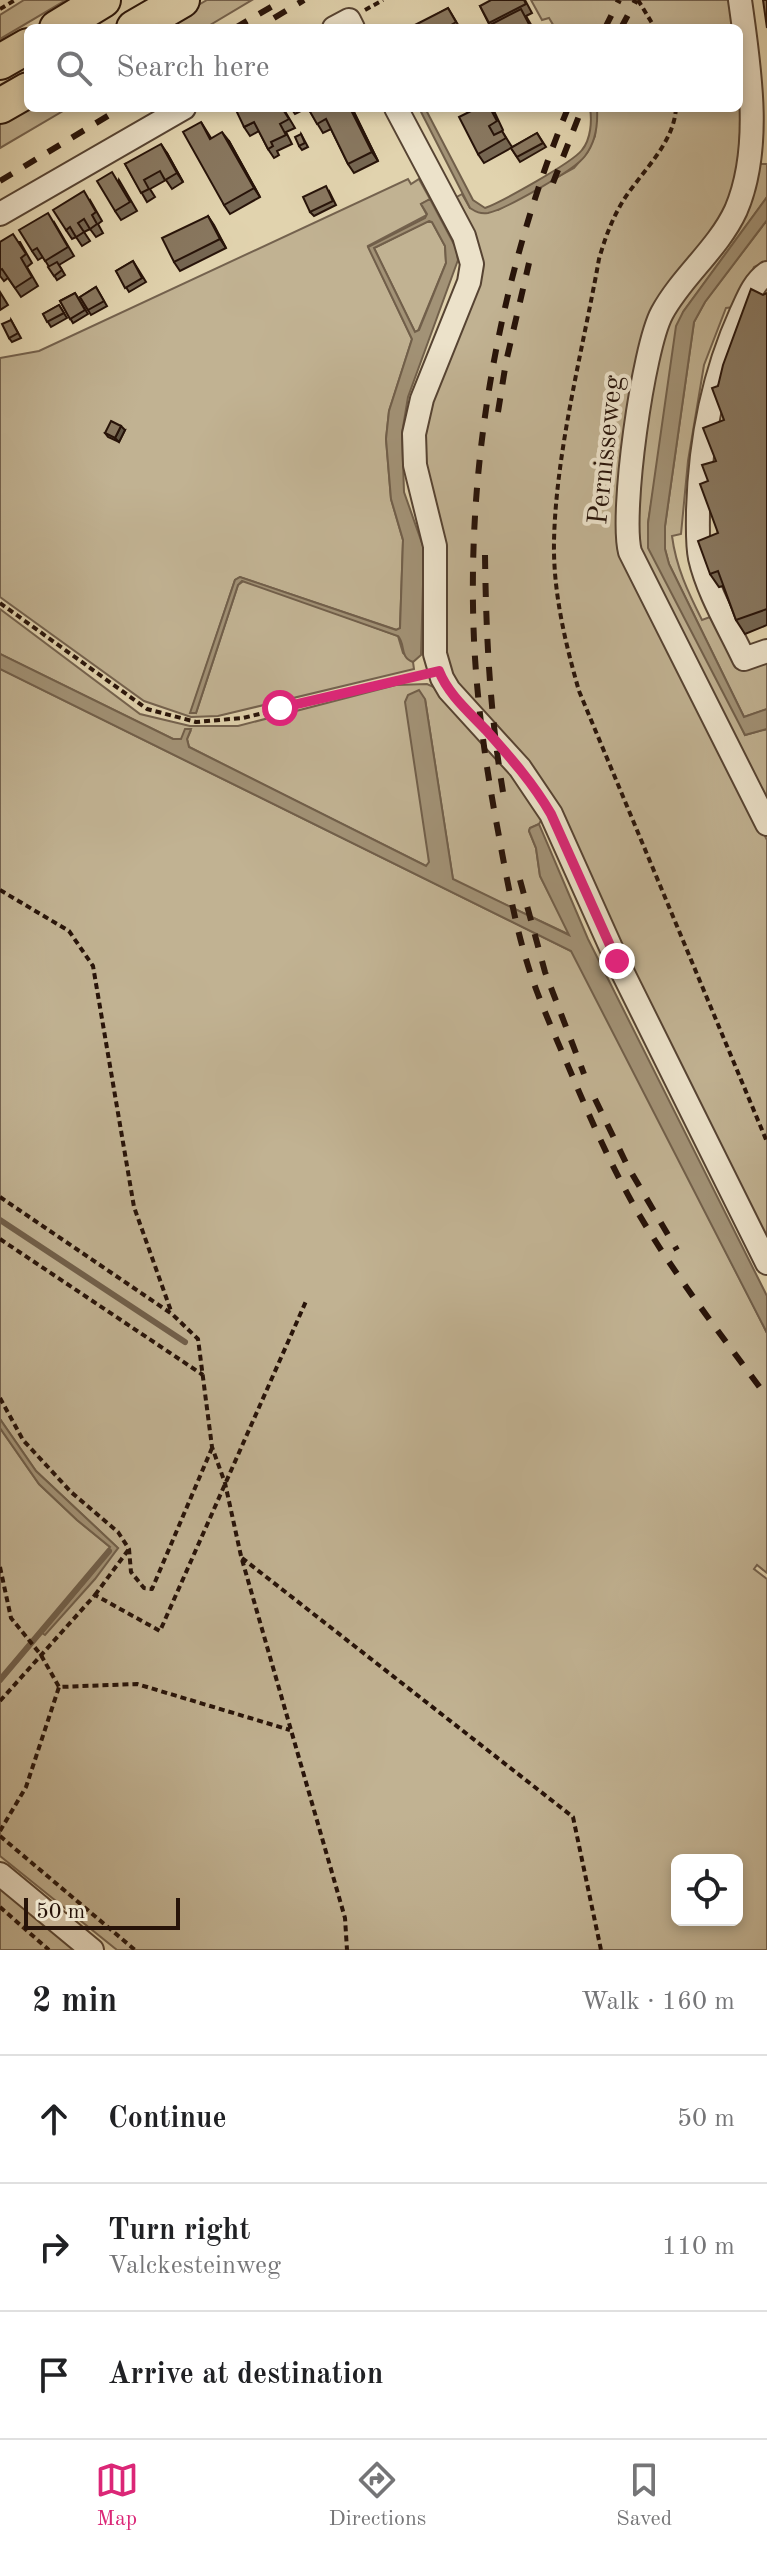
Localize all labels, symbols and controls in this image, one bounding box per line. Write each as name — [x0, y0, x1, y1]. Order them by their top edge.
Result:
search box — [24, 24, 743, 112]
icon: search — [52, 46, 96, 90]
text: Search here — [116, 53, 270, 83]
street label: Pernisseweg — [585, 374, 629, 526]
route start — [262, 690, 298, 726]
route end — [599, 943, 635, 979]
map controls — [671, 1854, 743, 1926]
button: locate — [671, 1854, 743, 1926]
scale bar — [24, 1894, 180, 1930]
text: 50 m — [36, 1901, 85, 1923]
text: 2 min — [32, 1985, 117, 2019]
text: Walk · 160 m — [581, 1989, 735, 2015]
icon: ahead — [32, 2097, 76, 2141]
text: Continue — [108, 2104, 227, 2134]
text: 50 m — [677, 2106, 735, 2132]
text: Turn right — [108, 2216, 250, 2246]
icon: right — [32, 2225, 76, 2269]
text: 110 m — [662, 2234, 735, 2260]
text: Valckesteinweg — [108, 2253, 281, 2279]
icon: arrive — [32, 2353, 76, 2397]
text: Arrive at destination — [108, 2360, 383, 2390]
tab: Map — [95, 2458, 139, 2533]
tab: Directions — [329, 2458, 426, 2533]
tab: Saved — [616, 2458, 672, 2533]

